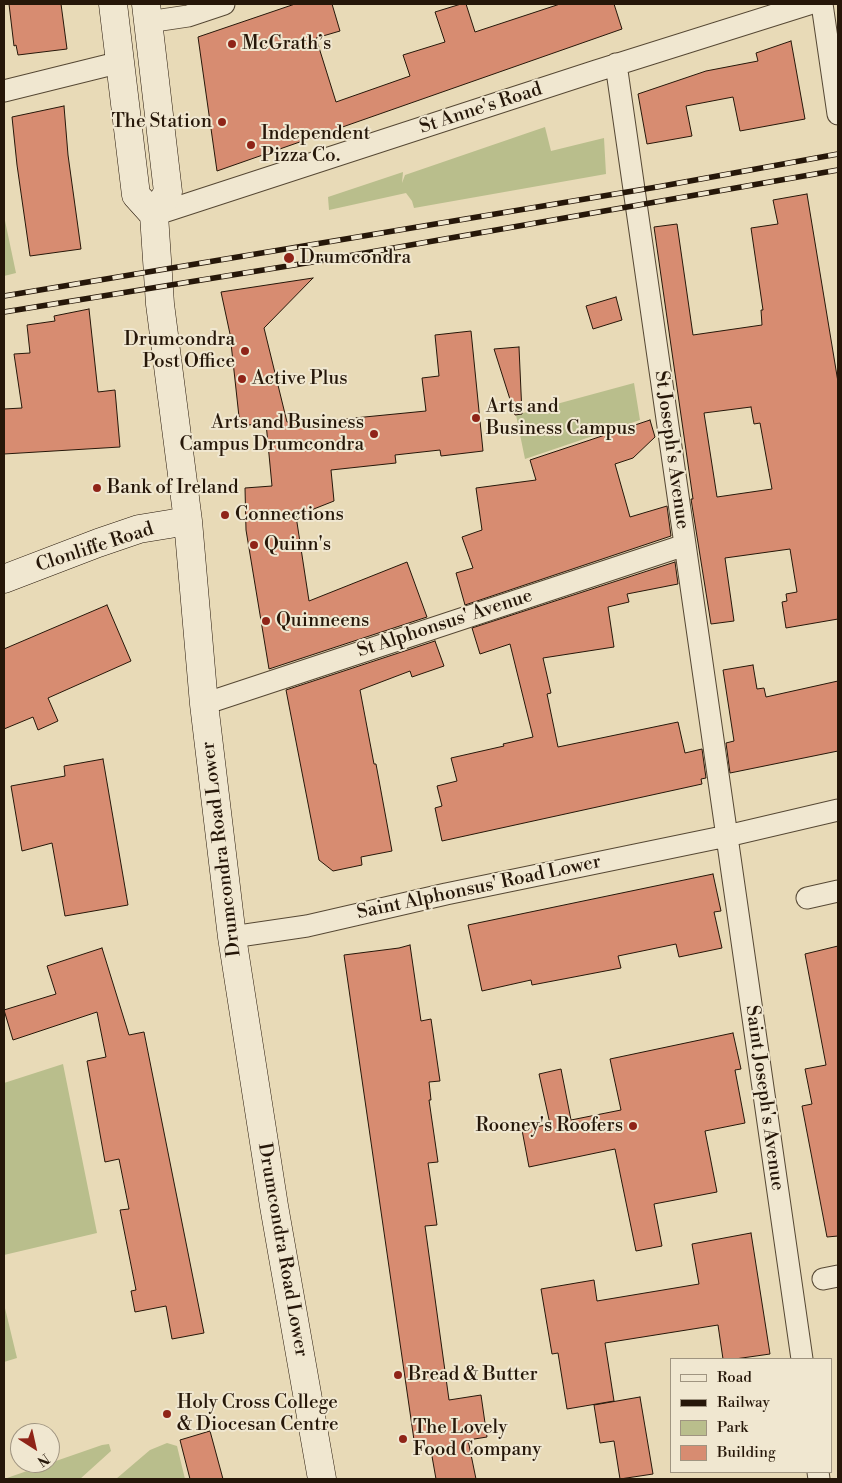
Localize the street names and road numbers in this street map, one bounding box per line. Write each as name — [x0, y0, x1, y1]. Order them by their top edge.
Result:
street label: St Anne's Road — [417, 78, 545, 140]
street label: St Joseph's Avenue — [649, 369, 693, 531]
street label: Clonliffe Road — [33, 518, 157, 578]
street label: St Alphonsus' Avenue — [355, 585, 535, 663]
street label: Drumcondra Road Lower — [197, 740, 247, 958]
street label: Saint Alphonsus' Road Lower — [355, 851, 603, 925]
street label: Saint Joseph's Avenue — [740, 1004, 788, 1192]
street label: Drumcondra Road Lower — [252, 1141, 312, 1359]

